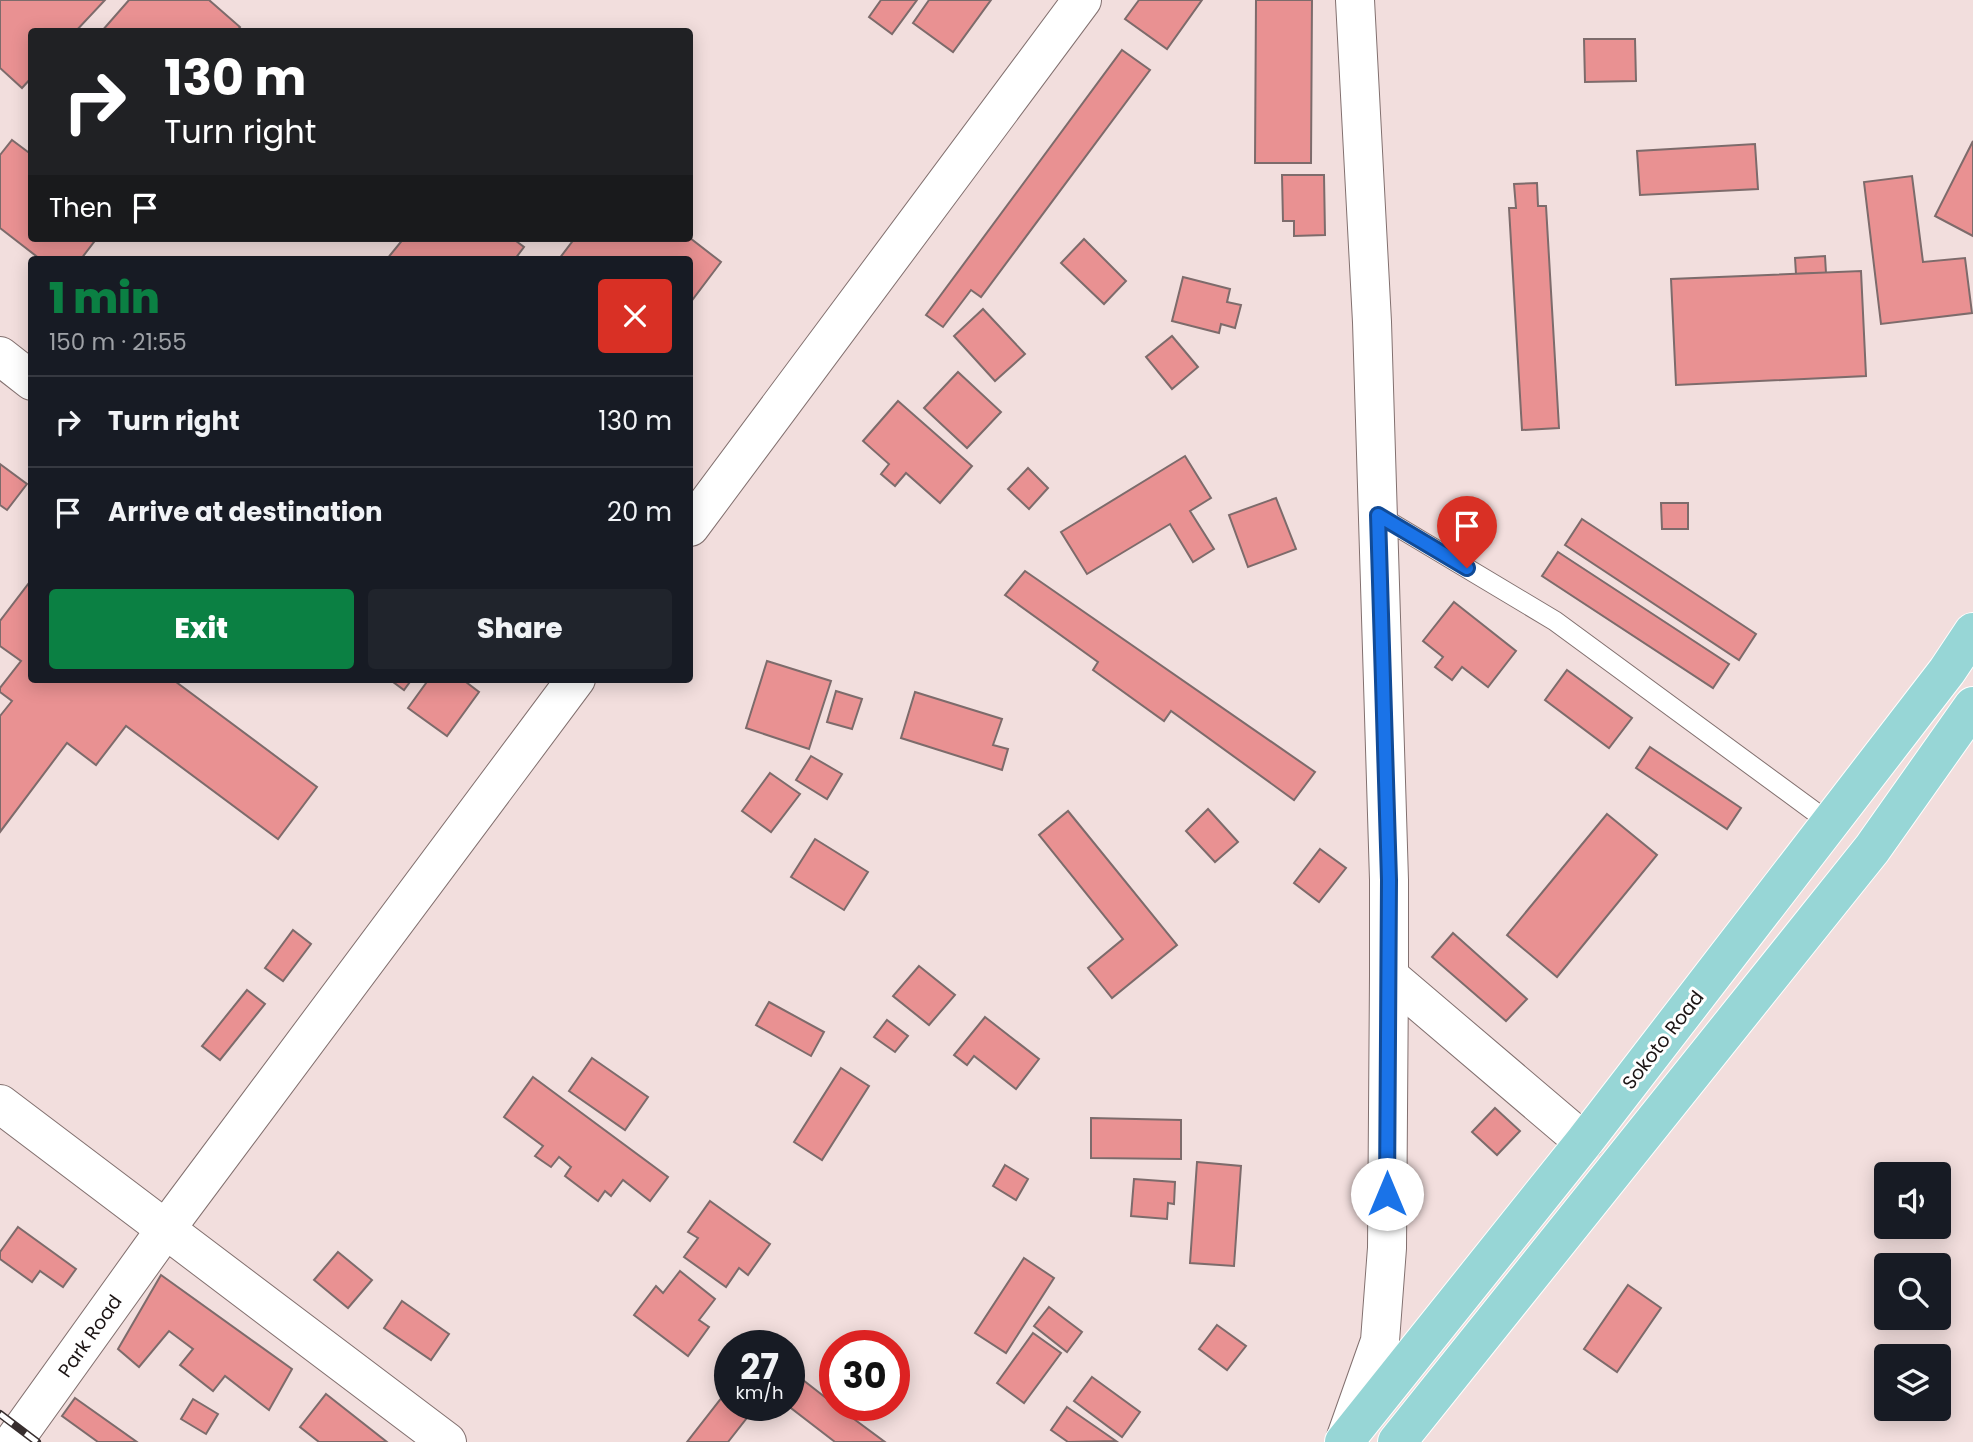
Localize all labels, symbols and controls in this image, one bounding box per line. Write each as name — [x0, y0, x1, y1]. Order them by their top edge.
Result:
text: 130 m — [164, 44, 306, 112]
icon: right — [49, 56, 140, 147]
text: Turn right — [164, 109, 316, 154]
icon: arrive — [126, 189, 164, 227]
text: Then — [49, 190, 112, 226]
text: 1 min — [49, 269, 160, 328]
button: close — [598, 279, 672, 353]
text: 150 m · 21:55 — [49, 326, 187, 358]
icon: right — [49, 403, 87, 441]
text: Turn right — [108, 403, 240, 439]
text: 130 m — [598, 403, 672, 439]
icon: arrive — [49, 494, 87, 532]
text: Arrive at destination — [108, 494, 383, 530]
text: 20 m — [607, 494, 672, 530]
pin — [1437, 496, 1497, 568]
icon: arrive — [1448, 507, 1486, 545]
button: Exit — [49, 589, 354, 669]
button: Share — [368, 589, 672, 669]
street label: Sokoto Road — [1616, 985, 1710, 1095]
position arrow — [1350, 1157, 1424, 1231]
map controls — [1874, 1162, 1951, 1421]
button: sound — [1874, 1162, 1951, 1239]
button: search — [1874, 1253, 1951, 1330]
street label: Park Road — [52, 1289, 128, 1383]
speed limit sign: 30 — [819, 1330, 910, 1421]
text: 27 — [740, 1342, 779, 1391]
button: layers — [1874, 1344, 1951, 1421]
text: km/h — [736, 1380, 783, 1405]

